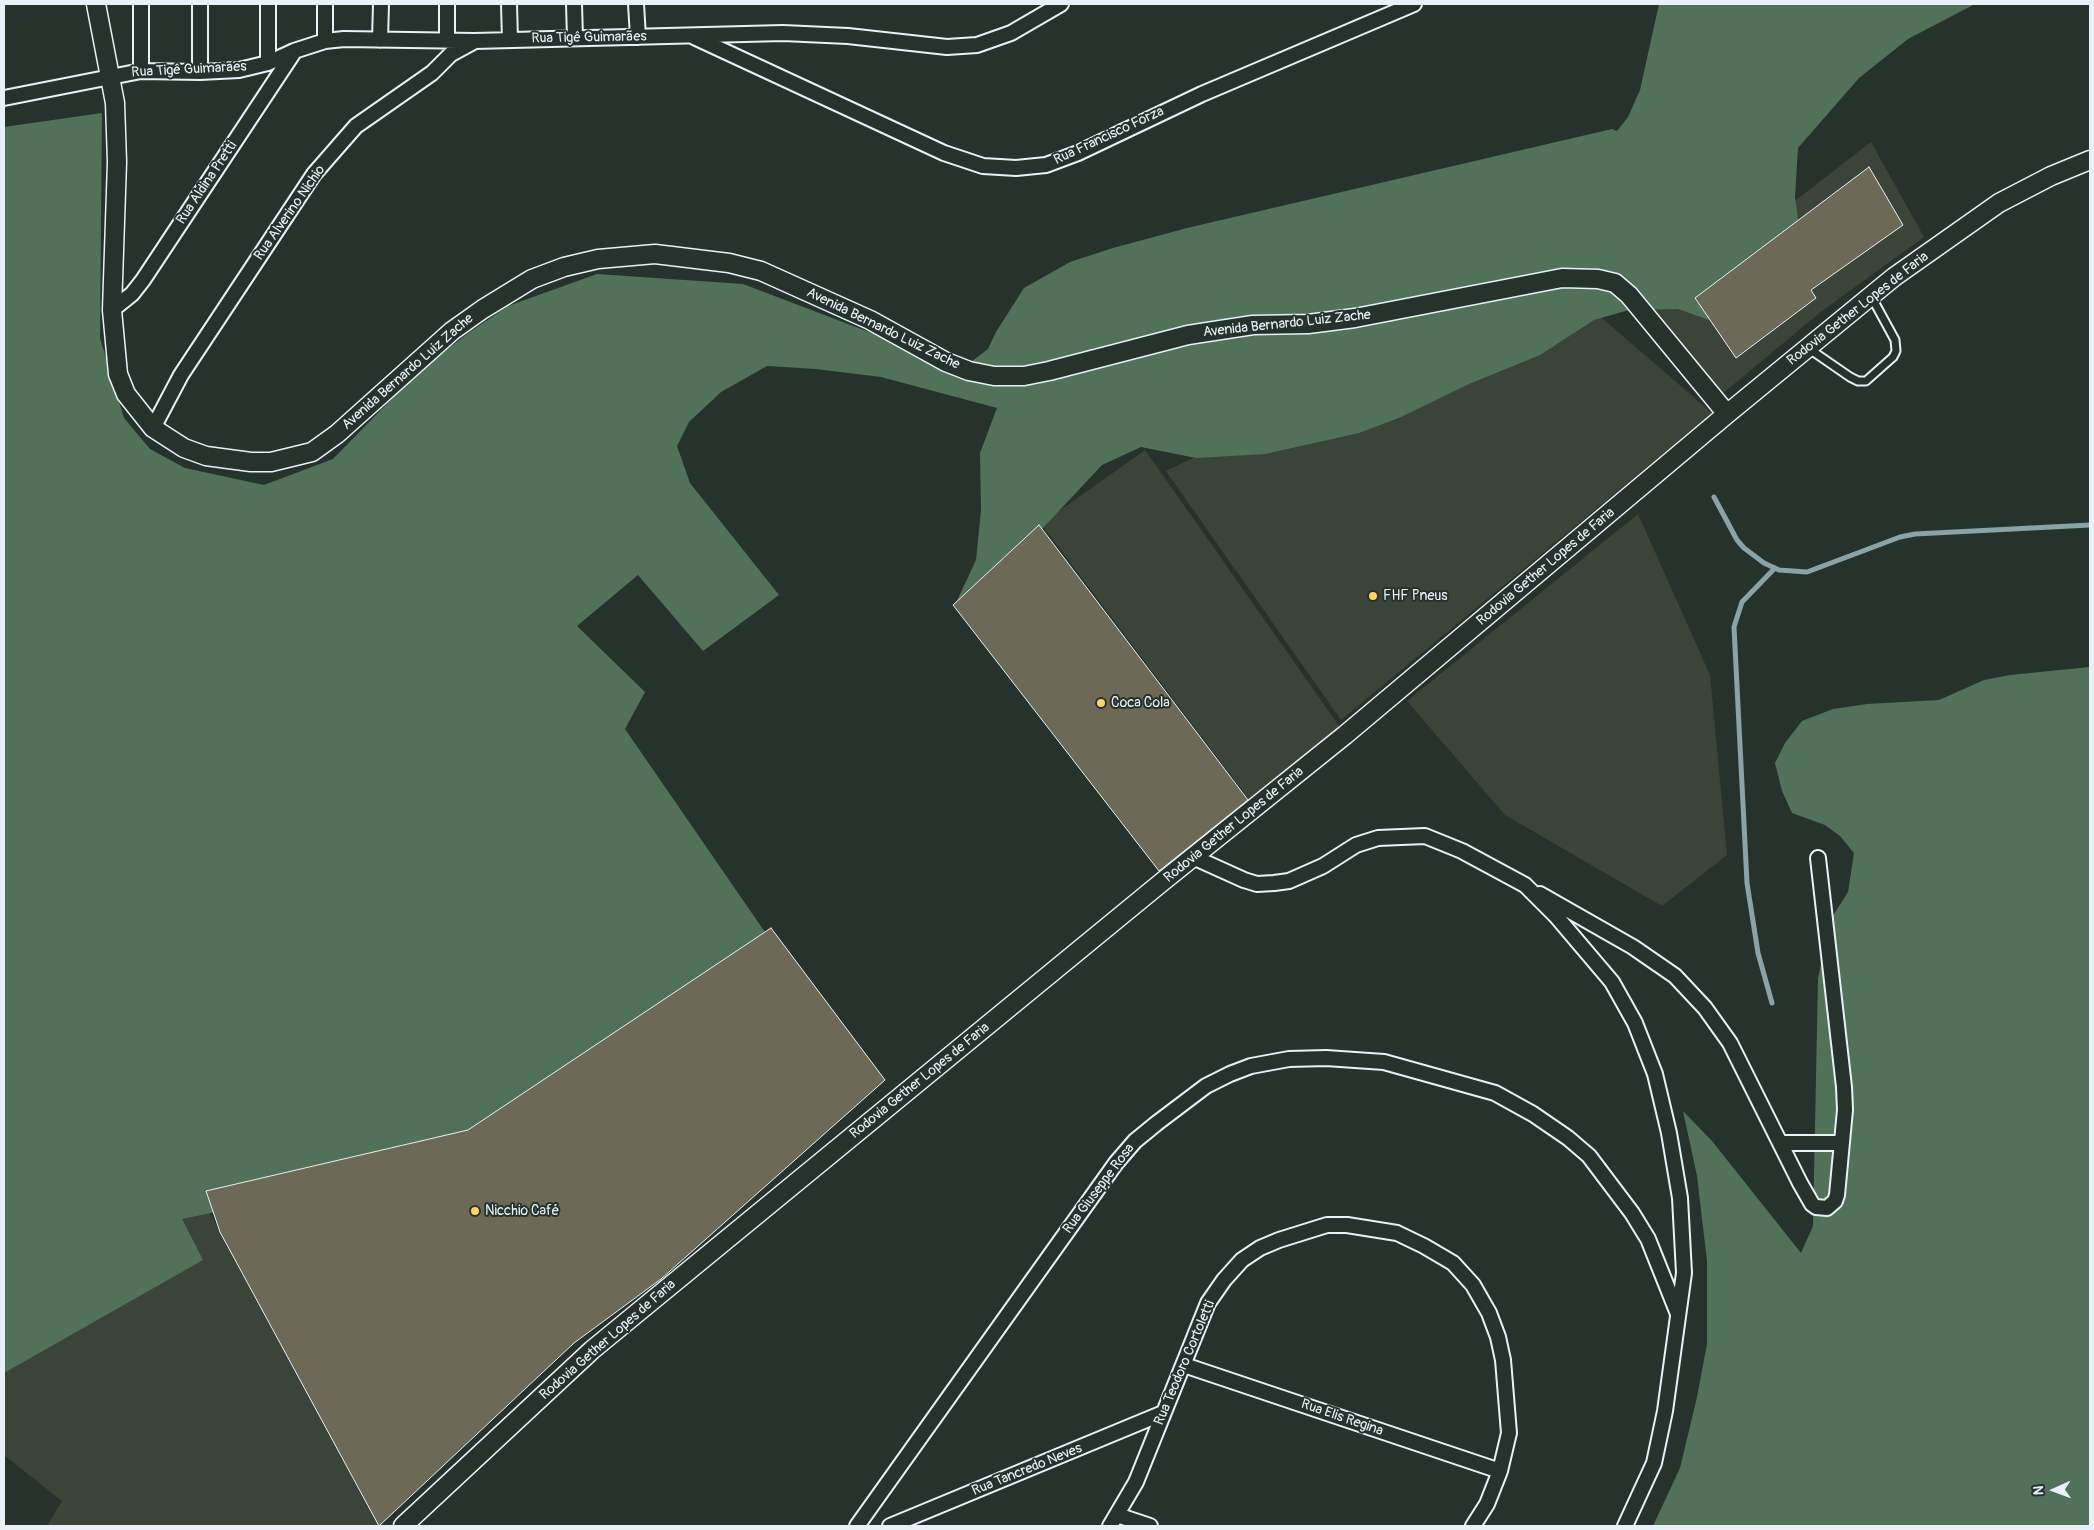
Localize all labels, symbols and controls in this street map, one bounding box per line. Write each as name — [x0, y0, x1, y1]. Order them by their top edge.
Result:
street label: Rua Tigê Guimarães — [531, 29, 647, 47]
street label: Rua Tigê Guimarães — [131, 59, 247, 81]
street label: Rua Francisco Forza — [1051, 103, 1167, 169]
street label: Rua Aldina Pretti — [173, 138, 241, 228]
street label: Rua Alverino Nichio — [251, 162, 329, 264]
street label: Rodovia Gether Lopes de Faria — [1784, 249, 1932, 369]
street label: Avenida Bernardo Luiz Zache — [804, 285, 962, 373]
street label: Avenida Bernardo Luiz Zache — [1202, 307, 1372, 341]
street label: Avenida Bernardo Luiz Zache — [339, 310, 477, 434]
street label: Rodovia Gether Lopes de Faria — [1474, 504, 1618, 630]
place label: FHF Pneus — [1383, 588, 1448, 604]
marker: FHF Pneus — [1367, 590, 1379, 602]
place label: Coca Cola — [1111, 695, 1170, 711]
marker: Coca Cola — [1095, 697, 1107, 709]
street label: Rodovia Gether Lopes de Faria — [1161, 763, 1307, 887]
street label: Rodovia Gether Lopes de Faria — [847, 1019, 993, 1143]
street label: Rua Giuseppe Rosa — [1060, 1141, 1138, 1237]
place label: Nicchio Café — [485, 1203, 559, 1219]
marker: Nicchio Café — [469, 1205, 481, 1217]
street label: Rodovia Gether Lopes de Faria — [537, 1276, 679, 1404]
street label: Rua Teodoro Cortoletti — [1151, 1298, 1219, 1428]
street label: Rua Elis Regina — [1299, 1396, 1385, 1440]
street label: Rua Tancredo Neves — [969, 1440, 1085, 1500]
north arrow — [2029, 1465, 2079, 1515]
text: N — [2030, 1486, 2047, 1496]

